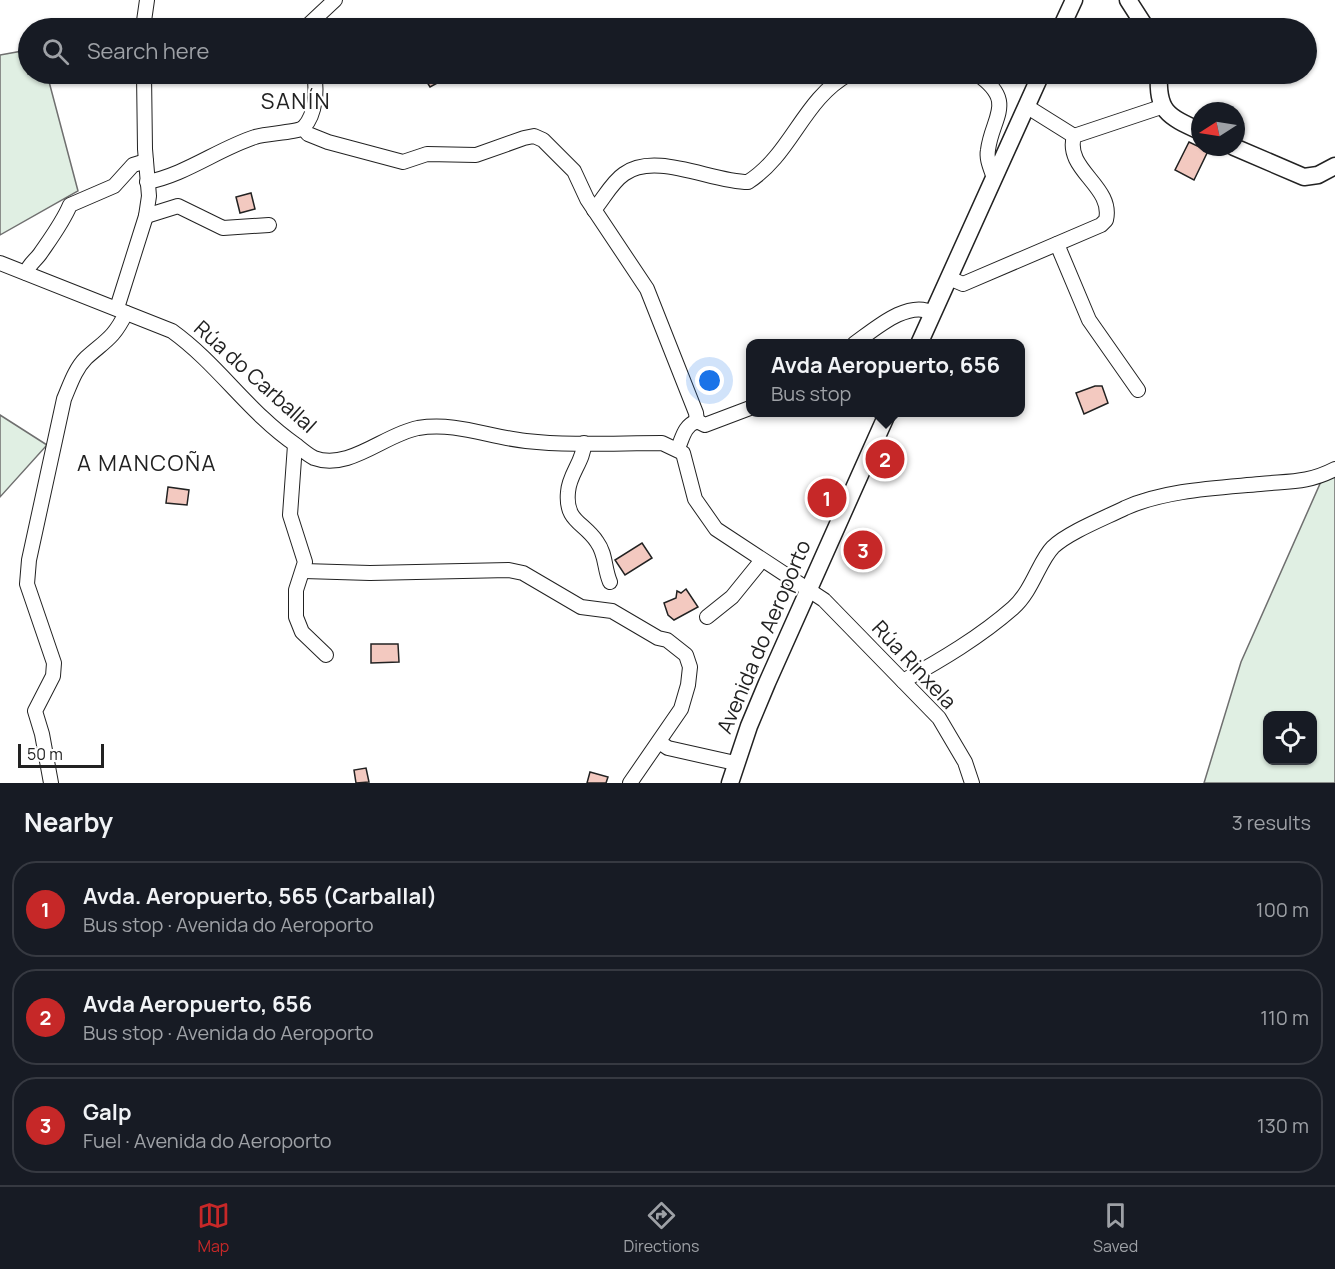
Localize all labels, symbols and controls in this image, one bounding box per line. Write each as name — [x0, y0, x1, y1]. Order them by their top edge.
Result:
search box — [18, 18, 1317, 84]
icon: search — [39, 35, 72, 68]
text: Search here — [87, 36, 209, 66]
district label: SANÍN — [261, 86, 331, 116]
north arrow — [1191, 102, 1245, 156]
street label: Rúa do Carballal — [189, 314, 323, 439]
popup — [746, 339, 1025, 417]
text: Avda Aeropuerto, 656 — [771, 350, 1000, 380]
your location — [695, 366, 724, 395]
text: Bus stop — [771, 380, 851, 407]
pin: 2 — [866, 436, 904, 482]
district label: A MANCOÑA — [77, 448, 217, 478]
pin: 1 — [808, 476, 846, 520]
pin: 3 — [844, 528, 882, 572]
street label: Avenida do Aeroporto — [710, 536, 817, 738]
street label: Rúa Rinxela — [866, 614, 963, 715]
map controls — [1263, 711, 1317, 765]
button: locate — [1263, 711, 1317, 765]
scale bar — [18, 741, 104, 768]
text: 50 m — [27, 743, 63, 765]
text: Nearby — [24, 804, 113, 840]
text: 3 results — [1232, 809, 1311, 836]
text: Avda. Aeropuerto, 565 (Carballal) — [83, 881, 437, 911]
text: 1 — [41, 896, 50, 923]
text: 100 m — [1256, 896, 1309, 923]
text: Bus stop · Avenida do Aeroporto — [83, 911, 374, 938]
text: Avda Aeropuerto, 656 — [83, 989, 312, 1019]
text: 2 — [40, 1004, 51, 1031]
text: 110 m — [1260, 1004, 1309, 1031]
text: Bus stop · Avenida do Aeroporto — [83, 1019, 374, 1046]
text: Galp — [83, 1097, 132, 1127]
text: 3 — [40, 1112, 51, 1139]
text: 130 m — [1257, 1112, 1309, 1139]
text: Fuel · Avenida do Aeroporto — [83, 1127, 332, 1154]
tab: Map — [197, 1199, 230, 1257]
tab: Directions — [624, 1199, 699, 1257]
tab: Saved — [1093, 1199, 1138, 1257]

